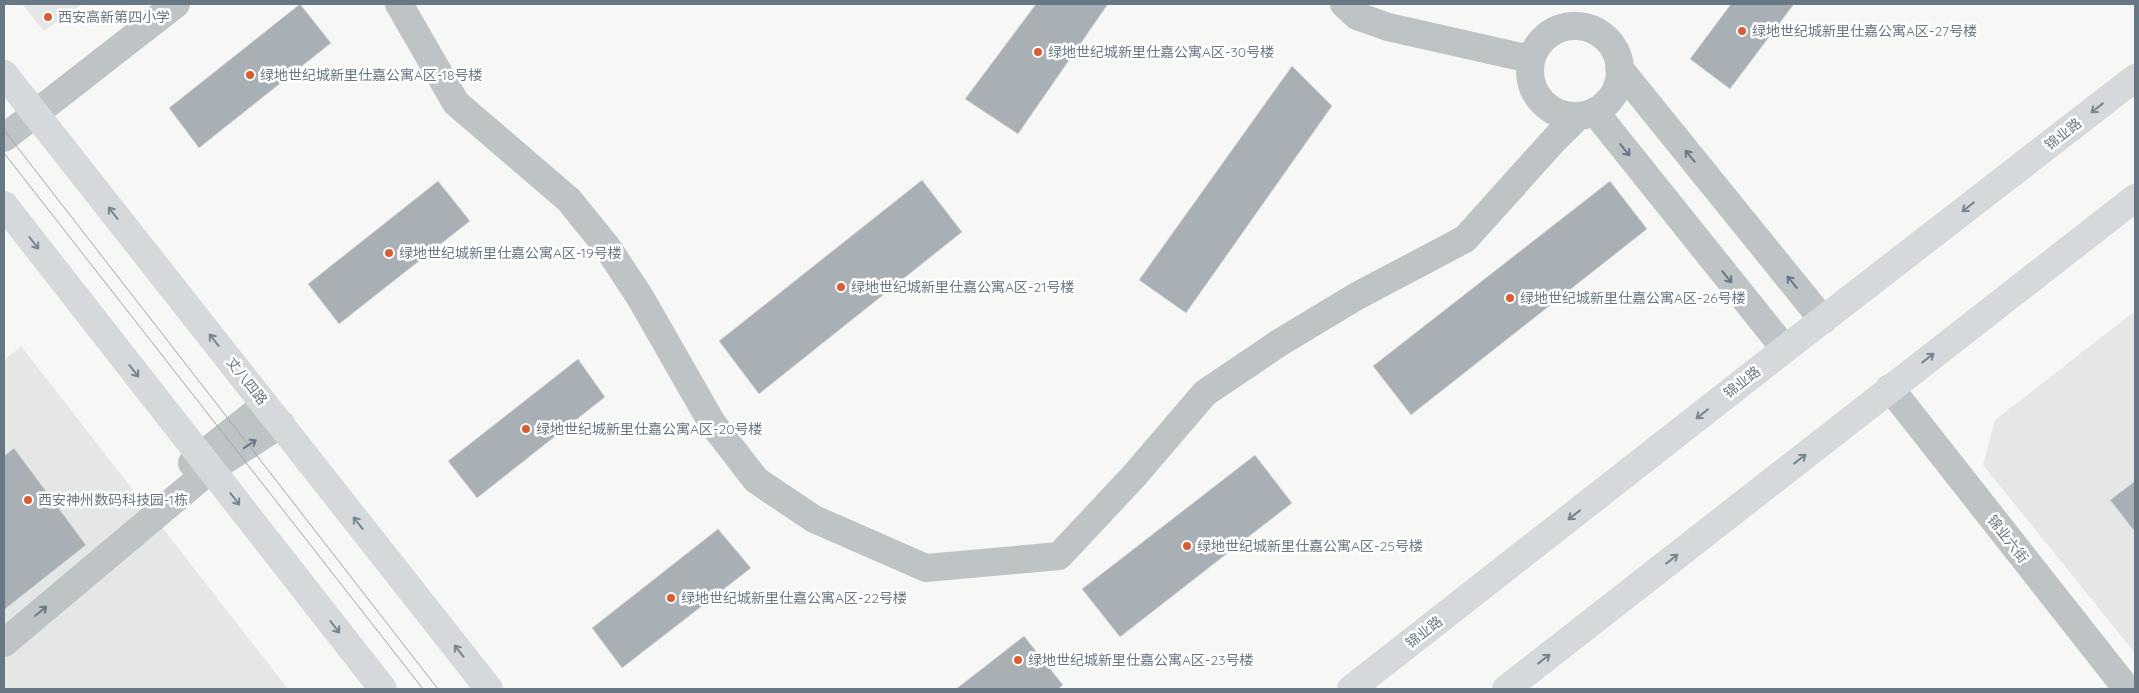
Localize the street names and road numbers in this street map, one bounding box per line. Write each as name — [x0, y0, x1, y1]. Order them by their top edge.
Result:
street label: 锦业路 — [2041, 114, 2085, 154]
street label: 丈八四路 — [223, 353, 271, 409]
street label: 锦业路 — [1720, 362, 1764, 402]
street label: 锦业六街 — [1984, 511, 2032, 567]
street label: 锦业路 — [1402, 612, 1446, 652]

